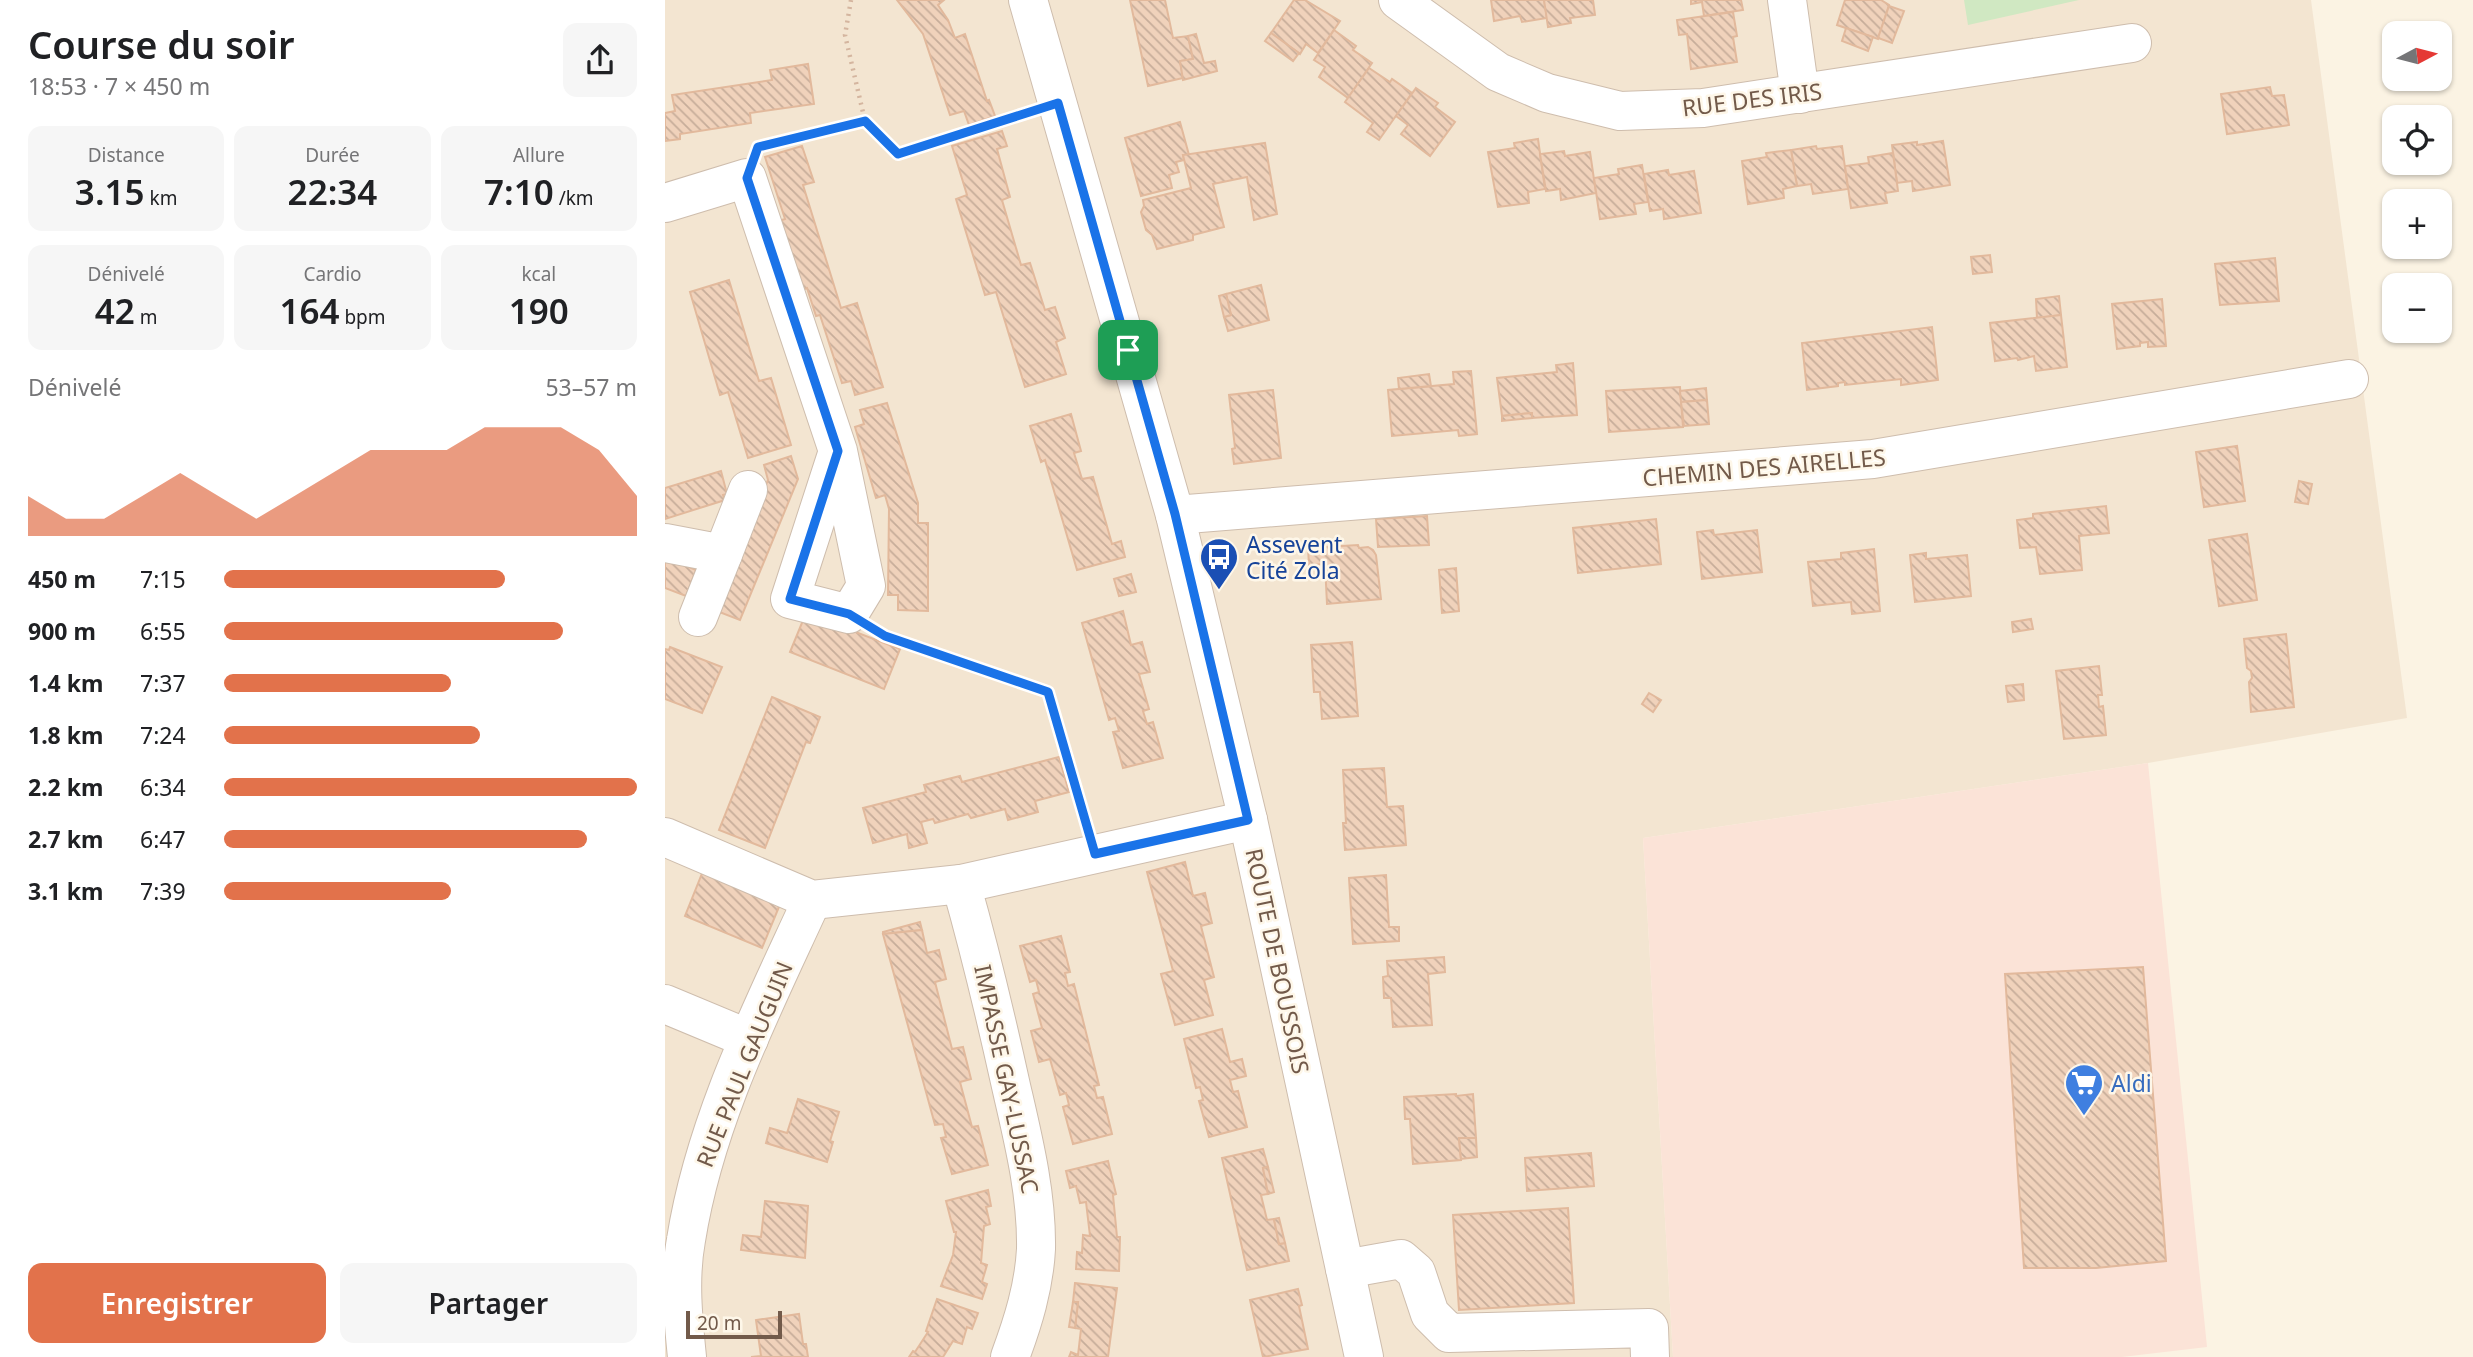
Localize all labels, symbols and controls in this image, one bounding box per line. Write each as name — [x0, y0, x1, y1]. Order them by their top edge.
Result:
text: Course du soir — [28, 18, 295, 70]
north arrow — [2382, 21, 2452, 91]
map controls — [2382, 21, 2452, 343]
button: share — [563, 23, 637, 97]
text: 18:53 · 7 × 450 m — [28, 70, 210, 102]
street label: RUE DES IRIS — [1680, 75, 1824, 123]
button: locate — [2382, 105, 2452, 175]
text: Distance — [88, 142, 165, 168]
text: Durée — [305, 142, 360, 168]
text: Allure — [513, 142, 565, 168]
text: 3.15 — [75, 168, 145, 215]
text: 22:34 — [288, 168, 377, 215]
text: 7:10 — [484, 168, 554, 215]
text: km — [145, 185, 177, 211]
text: /km — [554, 185, 594, 211]
button: + — [2382, 189, 2452, 259]
text: Dénivelé — [88, 261, 165, 287]
text: Cardio — [303, 261, 362, 287]
text: kcal — [521, 261, 556, 287]
button: − — [2382, 273, 2452, 343]
text: 42 — [95, 287, 135, 334]
text: 164 — [279, 287, 339, 334]
text: 190 — [509, 287, 569, 334]
text: m — [135, 304, 158, 330]
text: bpm — [339, 304, 386, 330]
pin — [1098, 320, 1158, 380]
icon: arrive — [1109, 331, 1147, 369]
text: Dénivelé — [28, 371, 121, 403]
text: 53–57 m — [545, 371, 637, 403]
street label: CHEMIN DES AIRELLES — [1641, 440, 1887, 494]
place label: Assevent Cité Zola — [1246, 528, 1342, 586]
bus stop icon: Assevent Cité Zola — [1198, 536, 1240, 591]
text: 450 m — [28, 563, 96, 595]
text: 7:15 — [140, 563, 186, 595]
text: 900 m — [28, 615, 96, 647]
text: 6:55 — [140, 615, 186, 647]
text: 1.4 km — [28, 667, 103, 699]
text: 7:37 — [140, 667, 186, 699]
text: 1.8 km — [28, 719, 103, 751]
text: 7:24 — [140, 719, 186, 751]
text: 2.2 km — [28, 771, 103, 803]
text: 6:34 — [140, 771, 186, 803]
text: 2.7 km — [28, 823, 103, 855]
text: 6:47 — [140, 823, 186, 855]
street label: ROUTE DE BOUSSOIS — [1238, 845, 1318, 1077]
text: 3.1 km — [28, 875, 103, 907]
text: 7:39 — [140, 875, 186, 907]
street label: RUE PAUL GAUGUIN — [688, 956, 800, 1172]
street label: IMPASSE GAY-LUSSAC — [967, 962, 1047, 1196]
supermarket icon: Aldi — [2063, 1062, 2105, 1117]
place label: Aldi — [2111, 1067, 2152, 1099]
button: Enregistrer — [28, 1263, 326, 1343]
button: Partager — [340, 1263, 637, 1343]
scale bar — [686, 1308, 782, 1340]
text: 20 m — [697, 1310, 741, 1336]

